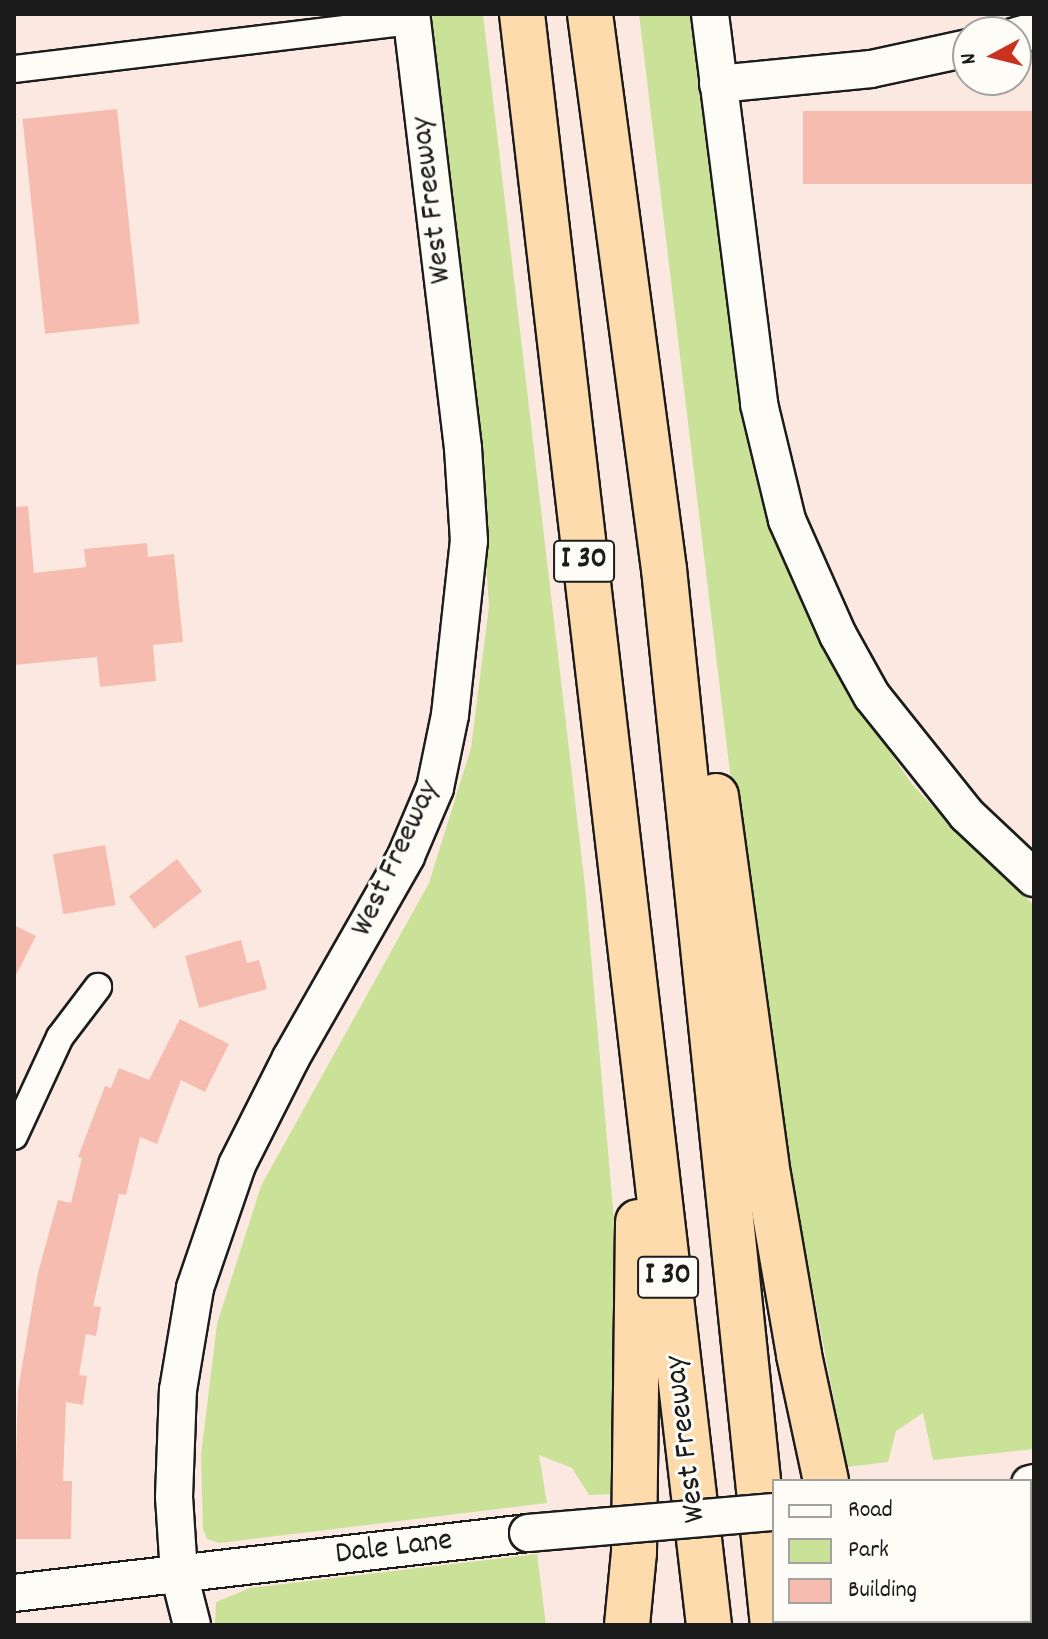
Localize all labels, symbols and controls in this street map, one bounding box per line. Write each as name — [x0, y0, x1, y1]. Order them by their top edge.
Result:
north arrow — [952, 16, 1032, 96]
text: N — [954, 51, 986, 66]
street label: West Freeway — [404, 114, 462, 286]
road number: I 30 — [552, 535, 616, 587]
street label: West Freeway — [344, 775, 450, 943]
road number: I 30 — [636, 1251, 700, 1303]
street label: West Freeway — [658, 1353, 716, 1525]
legend — [772, 1479, 1032, 1623]
text: Road — [848, 1494, 893, 1528]
street label: Dale Lane — [333, 1523, 455, 1575]
text: Park — [848, 1534, 889, 1568]
text: Building — [848, 1574, 917, 1608]

